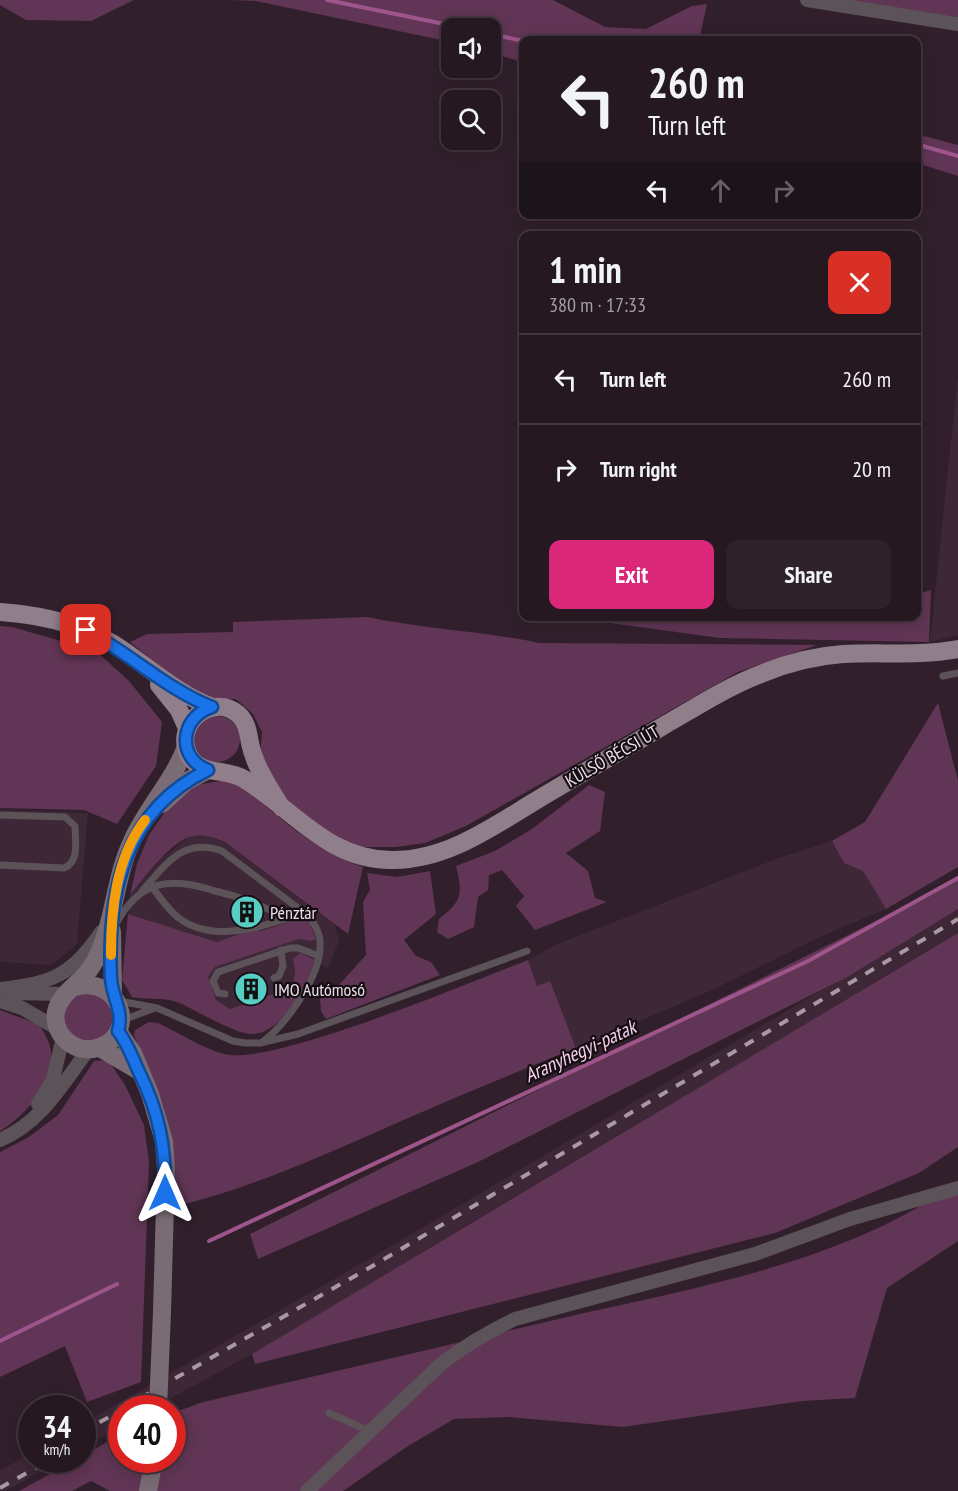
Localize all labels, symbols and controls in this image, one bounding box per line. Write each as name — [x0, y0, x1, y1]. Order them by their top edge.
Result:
map controls — [441, 18, 501, 150]
button: sound — [441, 18, 501, 78]
text: 260 m — [648, 55, 745, 110]
icon: left — [549, 60, 627, 138]
button: search — [441, 90, 501, 150]
text: Turn left — [648, 108, 726, 142]
icon: left — [641, 174, 674, 207]
icon: ahead — [704, 174, 737, 207]
icon: right — [767, 174, 800, 207]
text: 1 min — [549, 246, 622, 293]
button: close — [828, 251, 891, 314]
text: 380 m · 17:33 — [549, 292, 646, 318]
icon: left — [549, 363, 582, 396]
text: Turn left — [600, 365, 666, 393]
text: 260 m — [842, 365, 891, 393]
icon: right — [549, 453, 582, 486]
text: Turn right — [600, 455, 677, 483]
text: 20 m — [852, 455, 891, 483]
button: Exit — [549, 540, 714, 609]
button: Share — [726, 540, 891, 609]
pin — [60, 604, 111, 655]
icon: arrive — [69, 613, 102, 646]
street label: KÜLSŐ BÉCSI ÚT — [561, 720, 663, 792]
building icon: Pénztár — [229, 894, 265, 930]
place label: Pénztár — [270, 901, 317, 924]
building icon: IMO Autómosó — [233, 971, 269, 1007]
place label: IMO Autómosó — [274, 978, 365, 1001]
water label: Aranyhegyi-patak — [520, 1013, 642, 1088]
position arrow — [133, 1161, 197, 1225]
speed limit sign: 40 — [108, 1395, 186, 1473]
text: 34 — [43, 1407, 71, 1446]
text: km/h — [44, 1440, 70, 1459]

